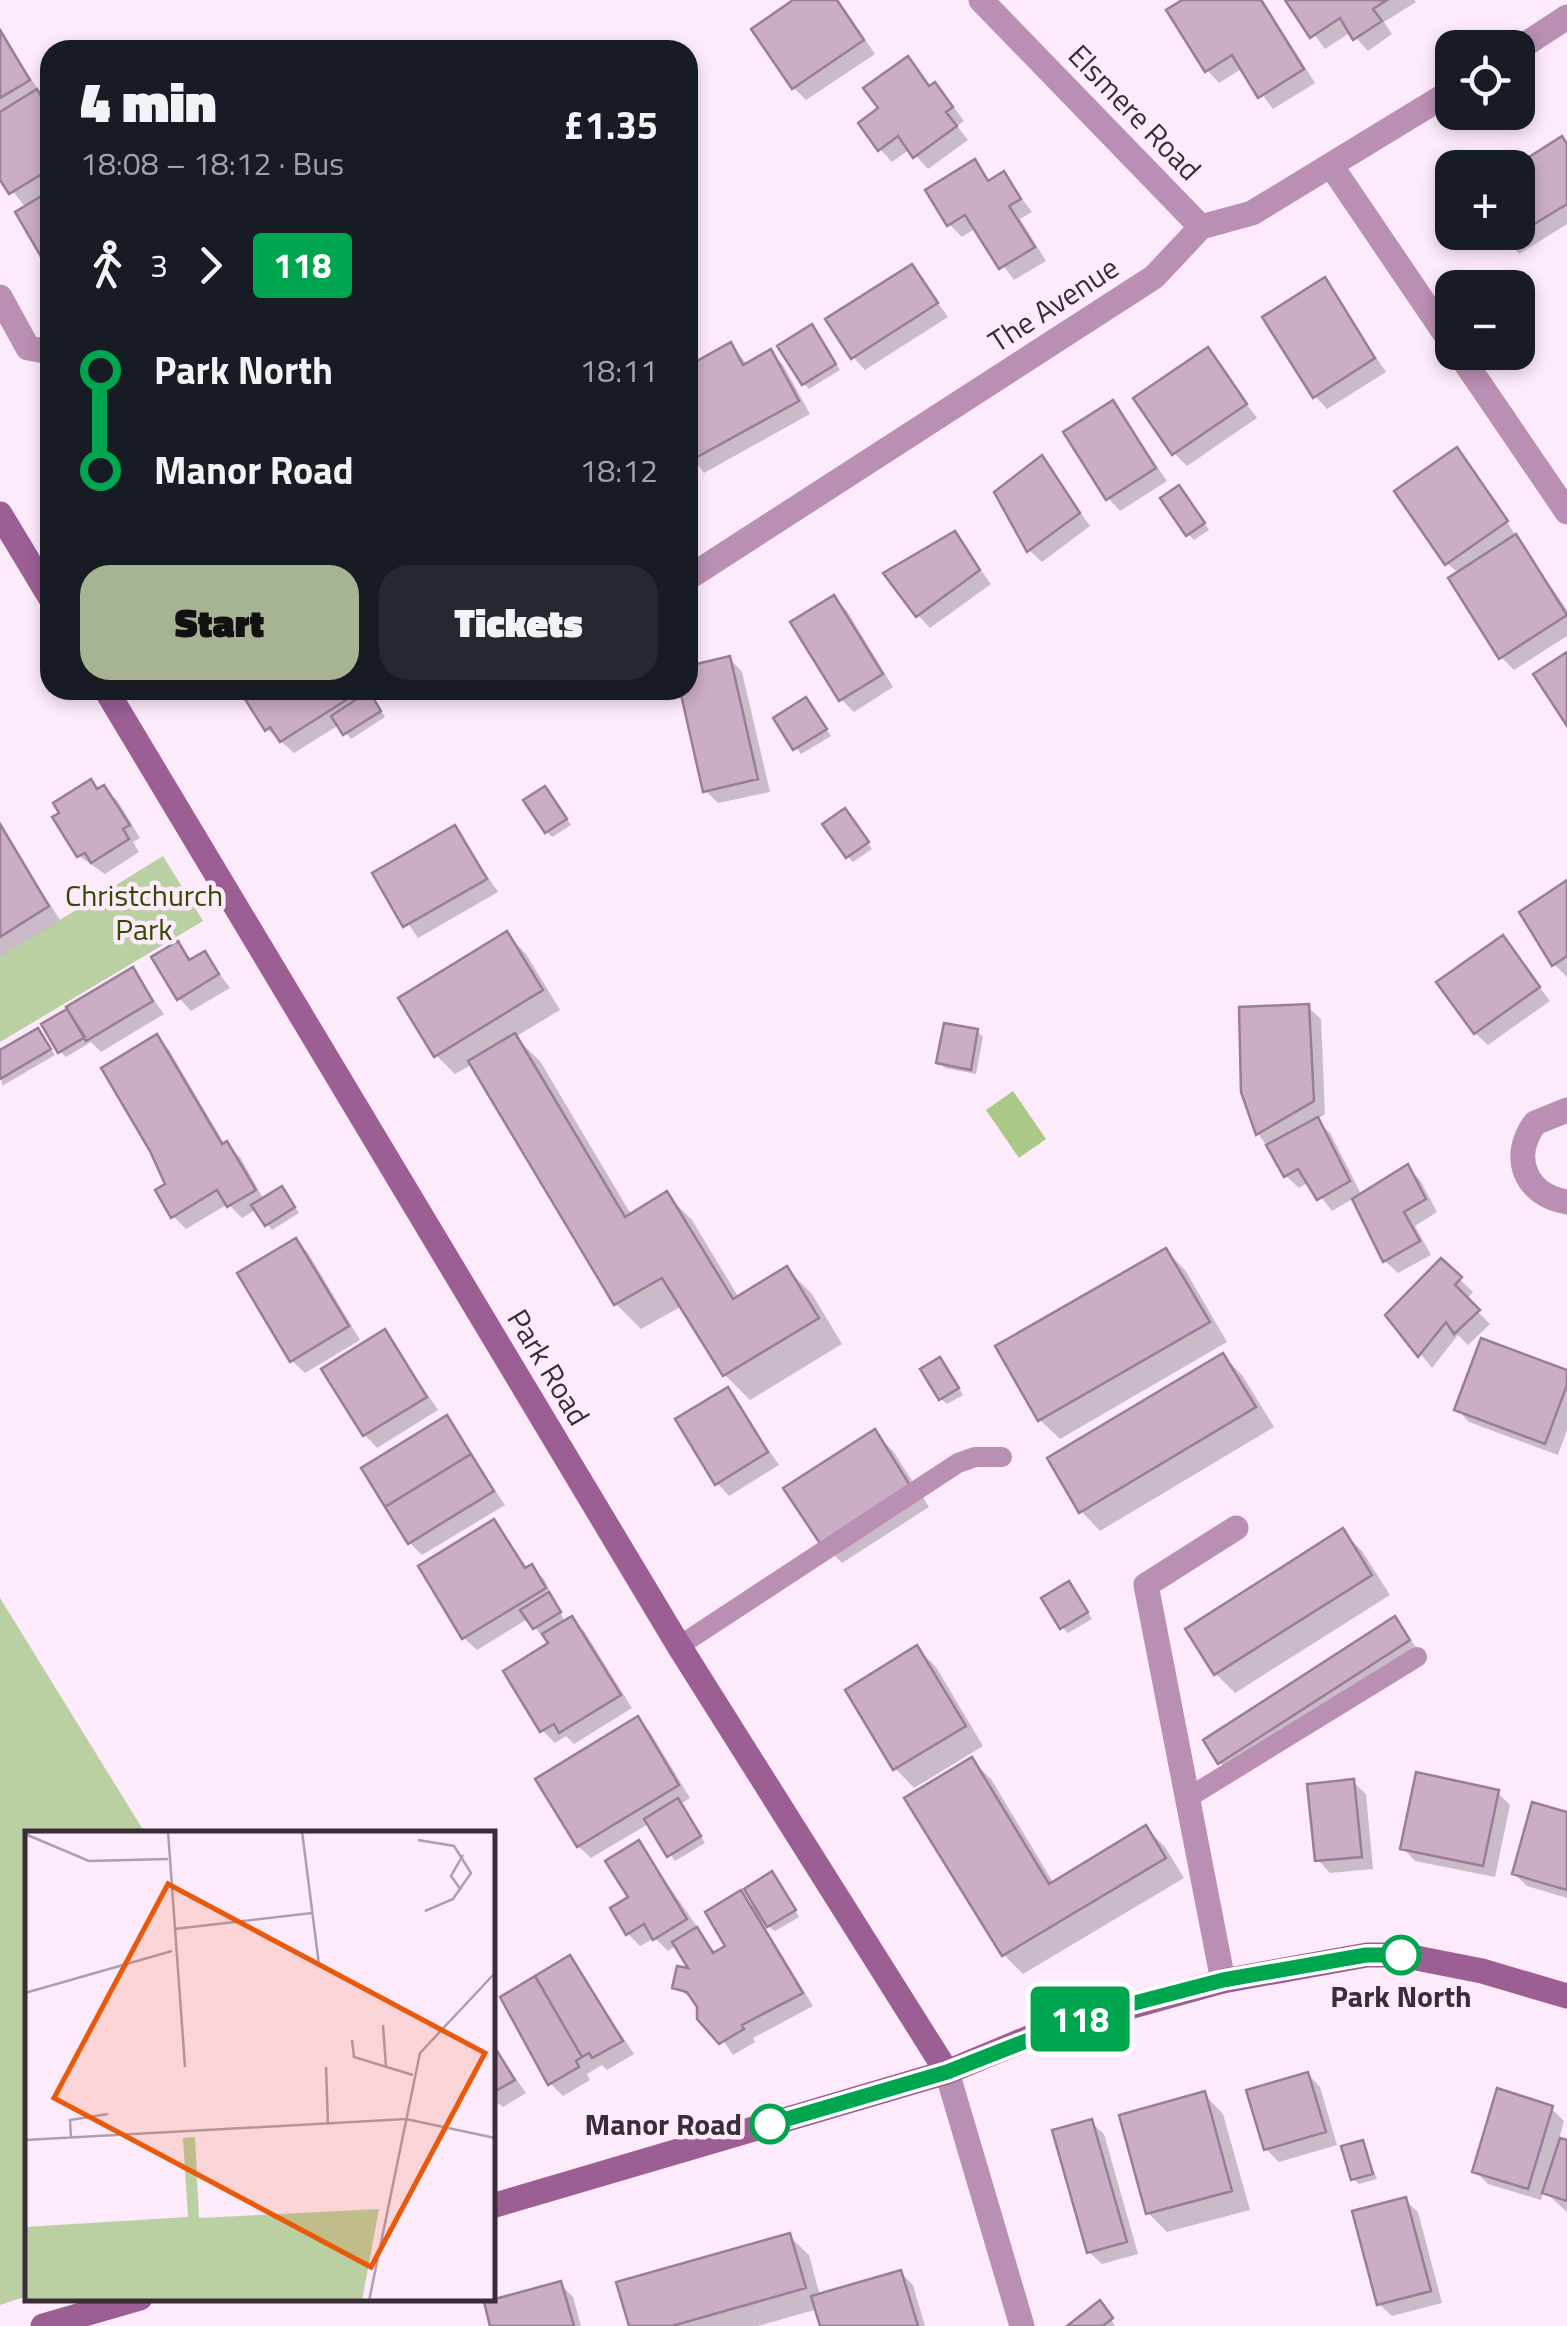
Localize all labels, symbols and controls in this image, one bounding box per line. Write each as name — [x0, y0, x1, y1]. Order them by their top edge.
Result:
map controls — [1435, 30, 1535, 370]
button: locate — [1435, 30, 1535, 130]
street label: Elsmere Road — [1058, 33, 1212, 191]
text: 4 min — [80, 60, 217, 143]
text: £1.35 — [563, 96, 658, 154]
text: 18:08 – 18:12 · Bus — [80, 139, 344, 187]
button: + — [1435, 150, 1535, 250]
icon: walk — [80, 238, 135, 293]
icon: forward — [183, 238, 238, 293]
text: 118 — [273, 238, 332, 292]
text: 3 — [150, 241, 168, 289]
street label: The Avenue — [979, 245, 1127, 363]
button: − — [1435, 270, 1535, 370]
text: Park North — [154, 341, 333, 399]
text: 18:11 — [579, 346, 658, 394]
text: Manor Road — [154, 441, 354, 499]
text: 18:12 — [579, 446, 658, 494]
button: Start — [80, 565, 359, 680]
button: Tickets — [379, 565, 658, 680]
park label: Christchurch Park — [65, 872, 223, 952]
street label: Park Road — [496, 1300, 602, 1434]
inset map — [25, 1831, 495, 2301]
marker: Park North — [1382, 1936, 1420, 1974]
place label: Park North — [1330, 1973, 1472, 2019]
line badge: 118 — [1022, 1986, 1138, 2052]
text: 118 — [1051, 1992, 1109, 2046]
place label: Manor Road — [585, 2101, 742, 2147]
marker: Manor Road — [751, 2105, 789, 2143]

